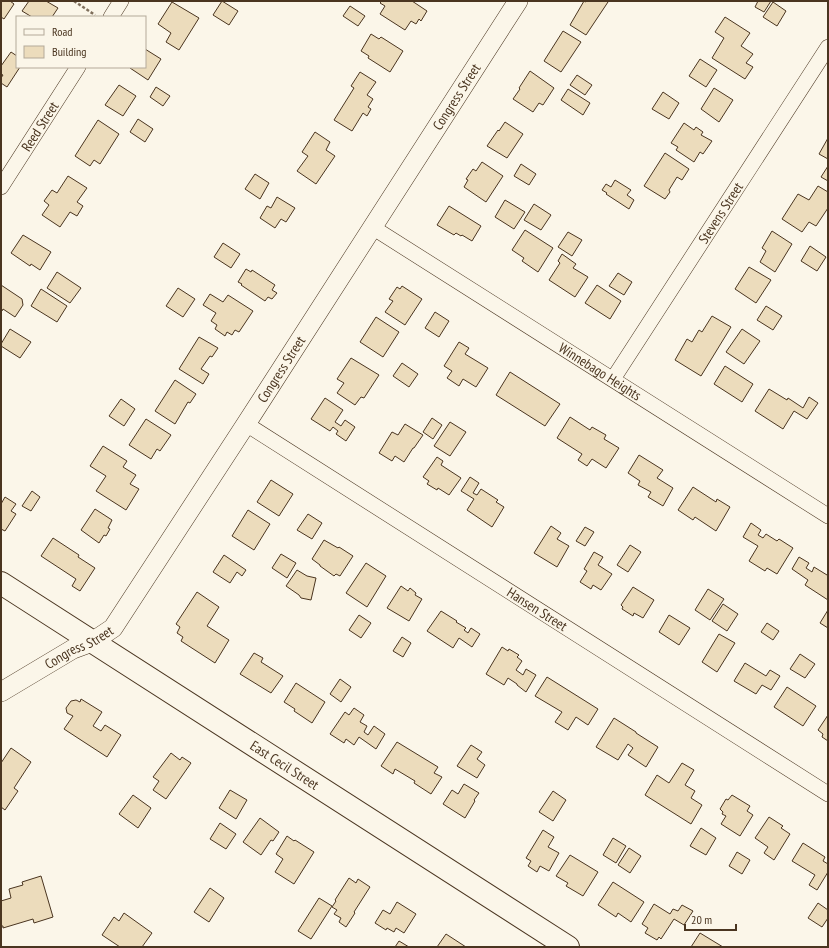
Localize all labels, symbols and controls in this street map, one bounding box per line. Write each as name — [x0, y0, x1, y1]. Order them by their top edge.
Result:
legend — [16, 16, 146, 68]
text: Road — [52, 24, 72, 39]
text: Building — [52, 44, 87, 59]
street label: Congress Street — [428, 60, 485, 133]
street label: Reed Street — [17, 98, 63, 155]
street label: Stevens Street — [694, 179, 747, 247]
street label: Congress Street — [253, 333, 309, 406]
street label: Winnebago Heights — [555, 339, 645, 405]
street label: Hansen Street — [504, 583, 571, 635]
street label: Congress Street — [41, 621, 117, 673]
street label: East Cecil Street — [247, 736, 322, 794]
scale bar — [685, 906, 736, 932]
text: 20 m — [691, 912, 712, 927]

